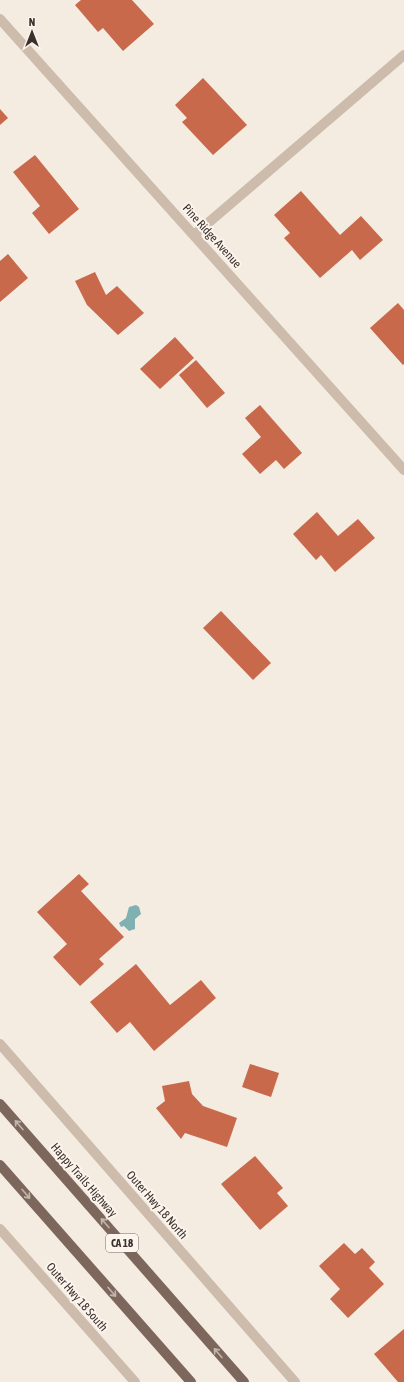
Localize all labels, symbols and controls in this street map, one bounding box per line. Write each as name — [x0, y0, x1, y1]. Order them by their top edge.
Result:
north arrow — [12, 12, 52, 52]
text: N — [29, 16, 35, 28]
street label: Pine Ridge Avenue — [180, 201, 244, 271]
one-way arrow — [15, 1120, 24, 1131]
street label: Happy Trails Highway — [48, 1140, 120, 1220]
street label: Outer Hwy 18 North — [124, 1168, 190, 1242]
one-way arrow — [21, 1189, 30, 1199]
one-way arrow — [100, 1218, 109, 1229]
road number: CA 18 — [106, 1234, 138, 1252]
street label: Outer Hwy 18 South — [43, 1260, 111, 1334]
one-way arrow — [107, 1286, 116, 1297]
one-way arrow — [214, 1347, 223, 1358]

